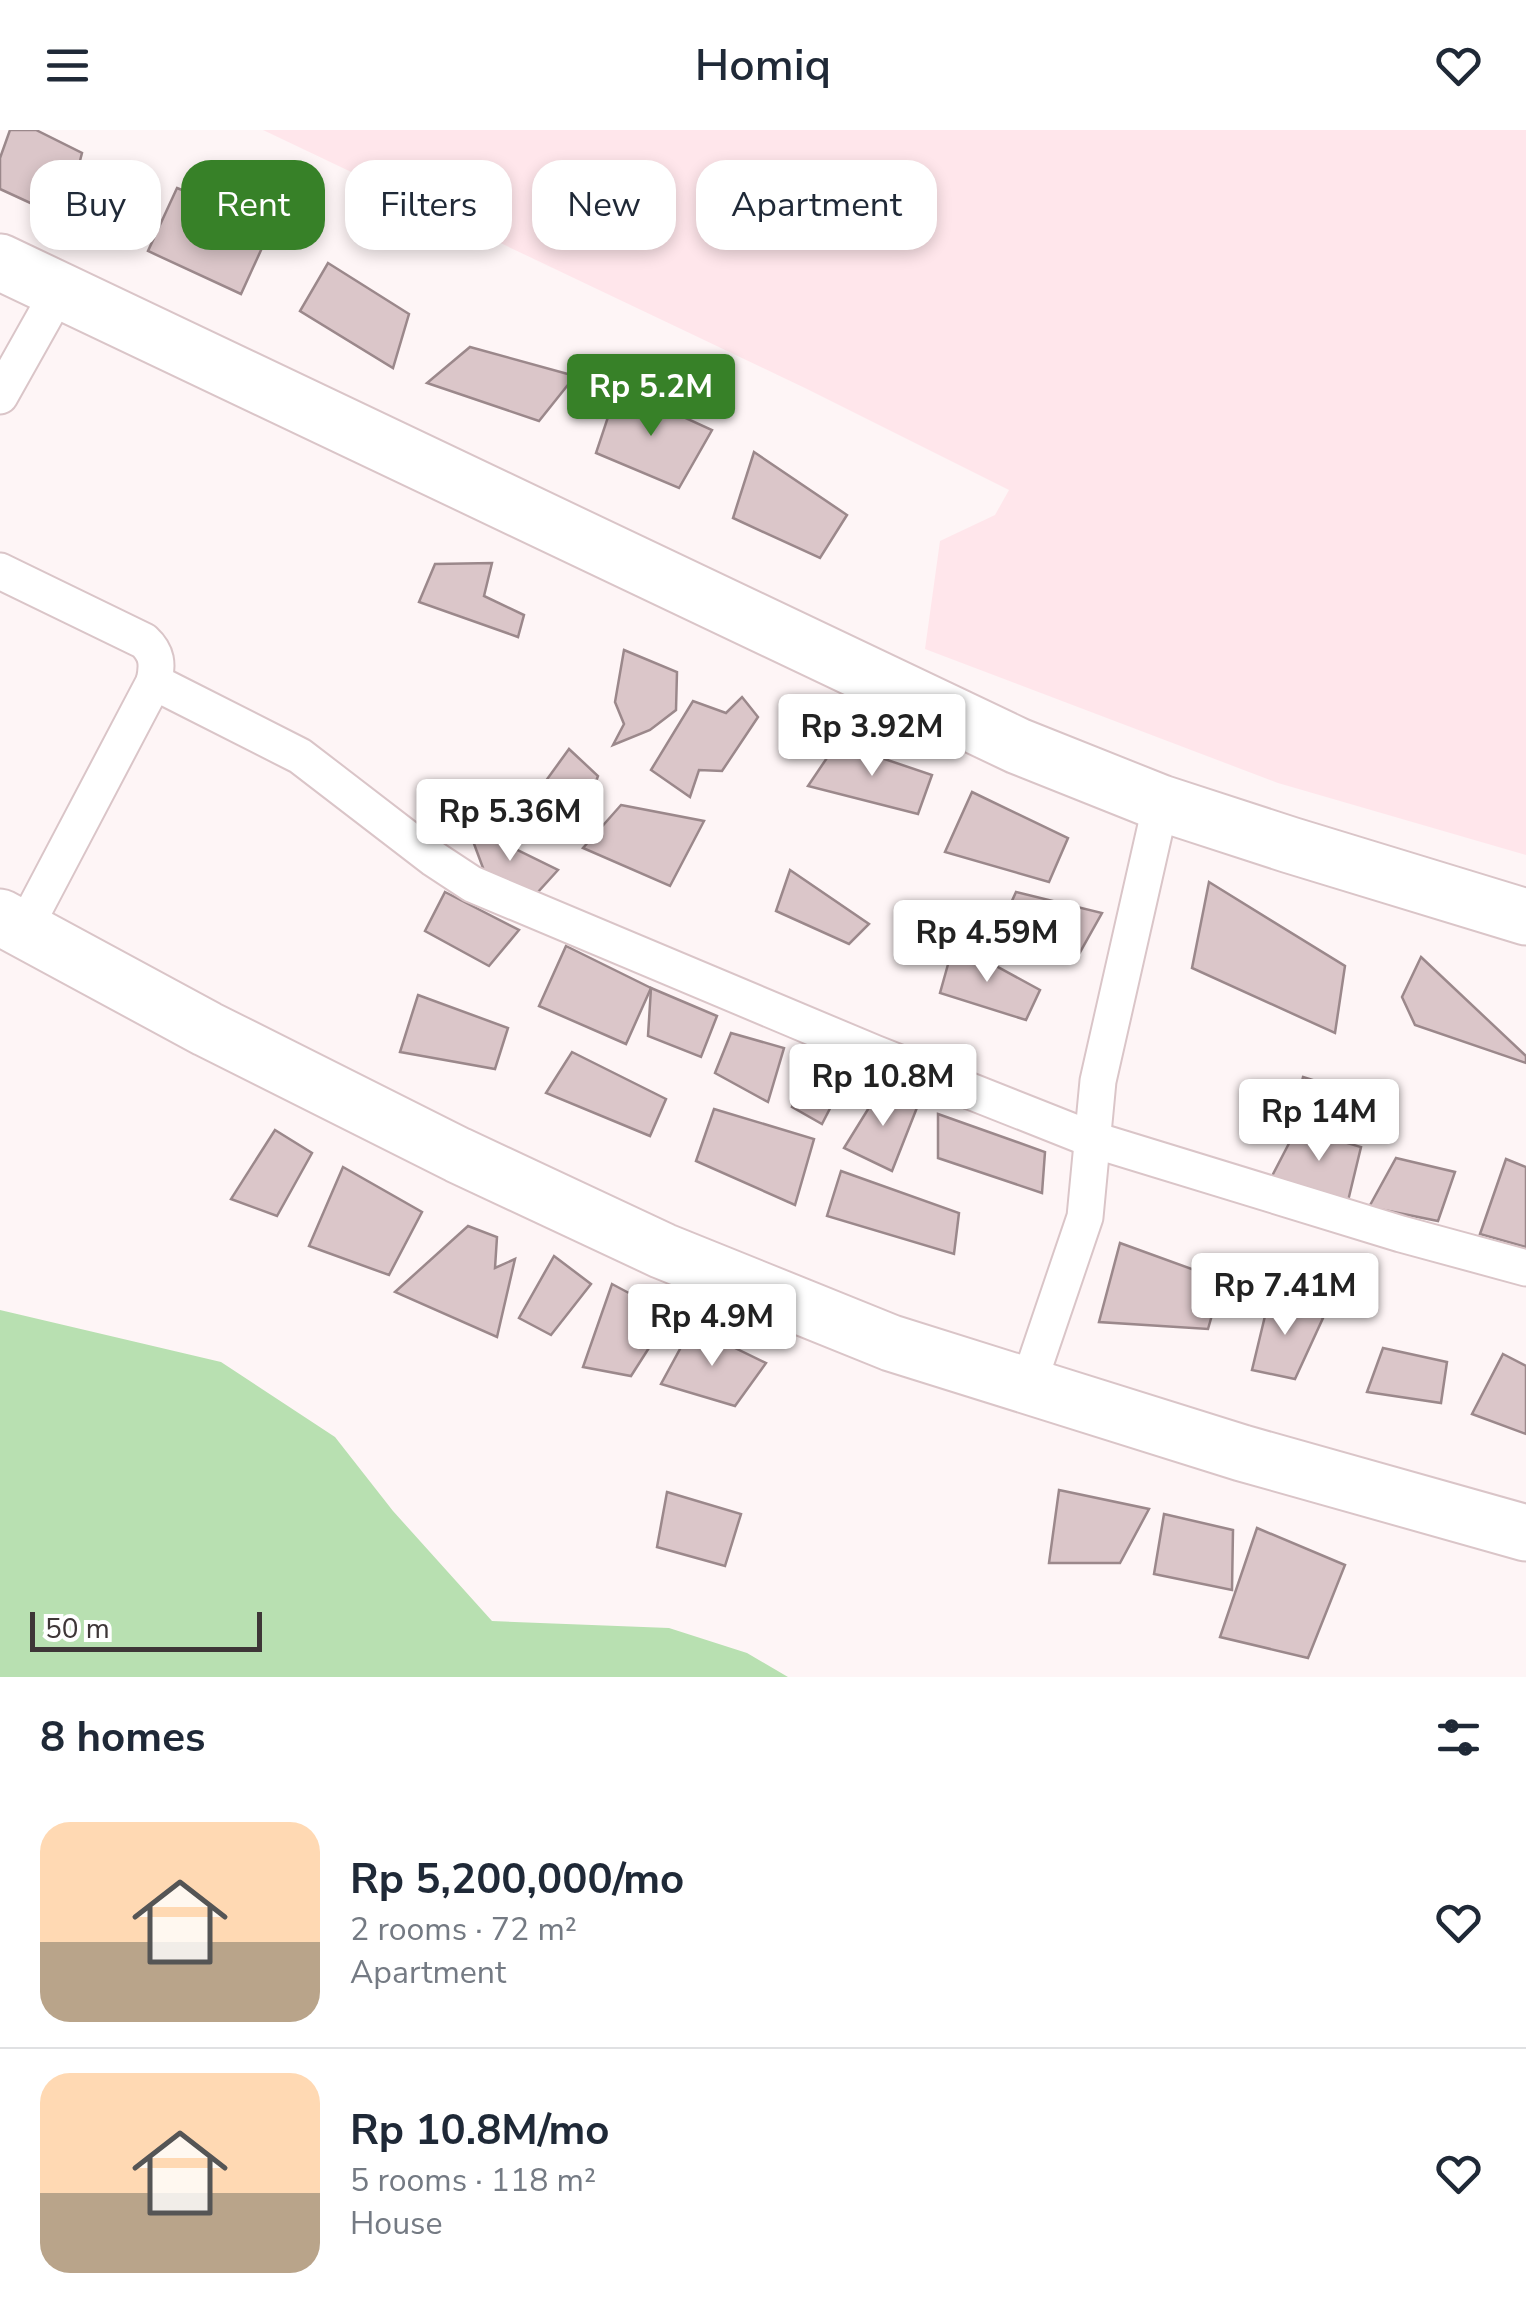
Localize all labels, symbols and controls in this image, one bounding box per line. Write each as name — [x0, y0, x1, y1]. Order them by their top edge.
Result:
text: Homiq — [695, 35, 831, 96]
icon: menu — [40, 38, 95, 93]
icon: heart — [1431, 38, 1486, 93]
chip: Buy — [30, 160, 161, 250]
chip: Rent — [181, 160, 325, 250]
chip: Filters — [345, 160, 512, 250]
chip: New — [532, 160, 676, 250]
chip: Apartment — [696, 160, 937, 250]
pin: Rp 5.2M — [559, 354, 743, 439]
text: Rp 5.2M — [589, 365, 713, 408]
pin: Rp 3.92M — [769, 694, 975, 779]
text: Rp 3.92M — [800, 705, 944, 748]
pin: Rp 5.36M — [407, 779, 613, 864]
text: Rp 5.36M — [438, 790, 582, 833]
pin: Rp 4.59M — [884, 900, 1090, 985]
text: Rp 4.59M — [915, 911, 1059, 954]
pin: Rp 10.8M — [780, 1044, 986, 1129]
text: Rp 10.8M — [811, 1055, 955, 1098]
pin: Rp 14M — [1238, 1079, 1400, 1164]
text: Rp 14M — [1261, 1090, 1377, 1133]
pin: Rp 7.41M — [1182, 1253, 1388, 1338]
text: Rp 7.41M — [1213, 1264, 1357, 1307]
pin: Rp 4.9M — [620, 1284, 804, 1369]
text: Rp 4.9M — [650, 1295, 774, 1338]
scale bar — [30, 1607, 262, 1652]
text: 50 m — [45, 1610, 110, 1648]
text: 8 homes — [40, 1709, 205, 1766]
icon: filters — [1431, 1710, 1486, 1765]
text: Rp 5,200,000/mo — [350, 1851, 684, 1908]
icon: home — [120, 1862, 240, 1982]
icon: heart — [1431, 1895, 1486, 1950]
text: 2 rooms · 72 m² — [350, 1908, 577, 1951]
text: Apartment — [350, 1951, 506, 1994]
text: Rp 10.8M/mo — [350, 2102, 609, 2159]
icon: home — [120, 2113, 240, 2233]
icon: heart — [1431, 2146, 1486, 2201]
text: 5 rooms · 118 m² — [350, 2159, 596, 2202]
text: House — [350, 2202, 443, 2245]

